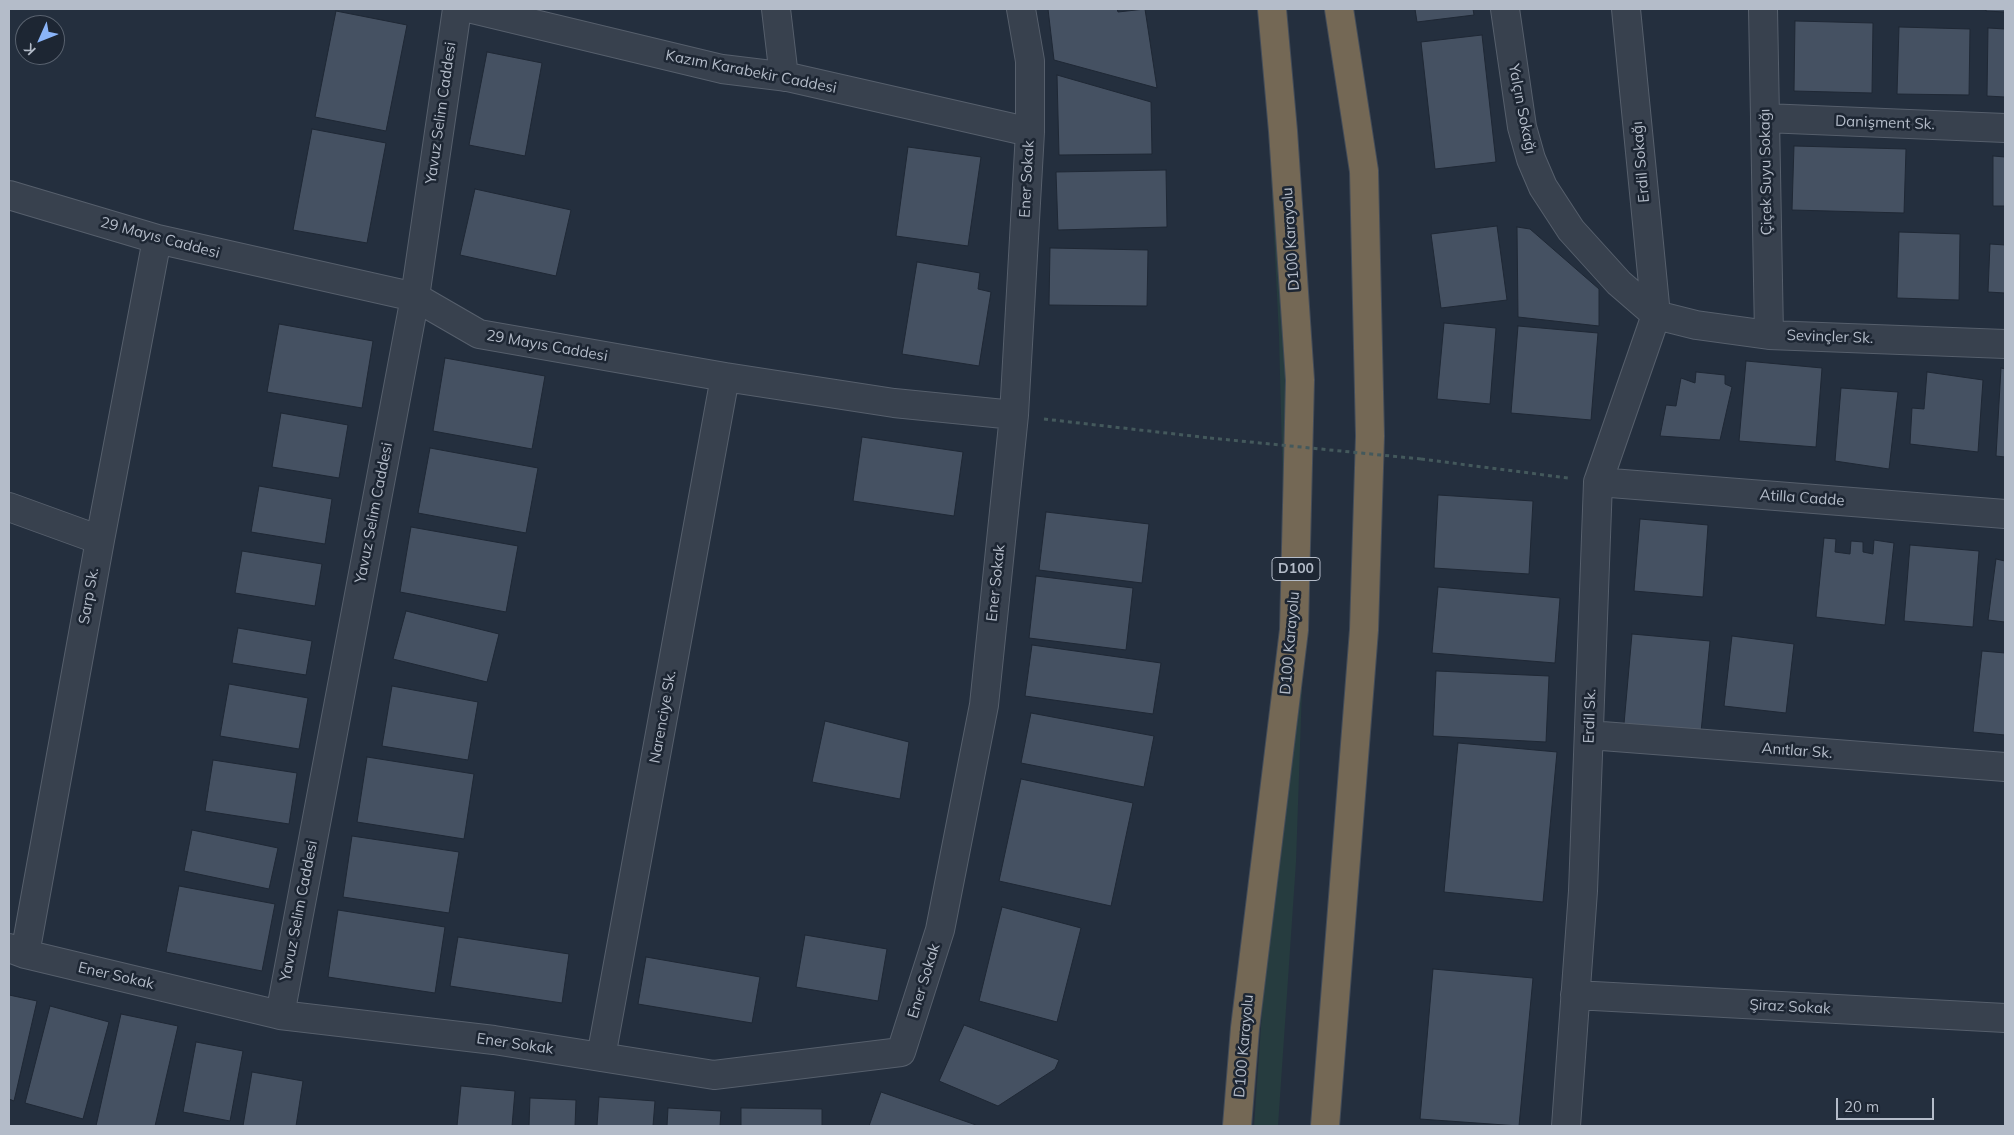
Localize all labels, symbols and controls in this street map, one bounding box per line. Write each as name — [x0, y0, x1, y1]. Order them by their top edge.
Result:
north arrow — [15, 15, 65, 65]
text: K — [20, 40, 40, 59]
street label: Yavuz Selim Caddesi — [422, 41, 460, 185]
street label: Kazım Karabekir Caddesi — [664, 47, 838, 97]
street label: Yalçın Sokağı — [1504, 62, 1540, 156]
street label: Çiçek Suyu Sokağı — [1756, 109, 1776, 235]
street label: Danişment Sk. — [1835, 112, 1935, 134]
street label: Erdil Sokağı — [1628, 121, 1654, 203]
street label: Ener Sokak — [1016, 140, 1038, 218]
street label: D100 Karayolu — [1278, 187, 1304, 291]
street label: 29 Mayıs Caddesi — [98, 213, 222, 263]
street label: 29 Mayıs Caddesi — [485, 326, 609, 366]
street label: Sevinçler Sk. — [1786, 326, 1874, 348]
street label: Yavuz Selim Caddesi — [352, 441, 396, 585]
street label: Atilla Cadde — [1759, 486, 1845, 510]
street label: Ener Sokak — [983, 544, 1009, 622]
road number: D100 — [1272, 558, 1320, 580]
street label: Sarp Sk. — [75, 566, 103, 626]
street label: D100 Karayolu — [1277, 591, 1303, 695]
street label: Narenciye Sk. — [646, 669, 680, 765]
street label: Erdil Sk. — [1580, 688, 1600, 744]
street label: Anıtlar Sk. — [1761, 740, 1833, 762]
street label: Yavuz Selim Caddesi — [277, 839, 321, 983]
street label: Ener Sokak — [904, 941, 944, 1021]
street label: Ener Sokak — [76, 959, 156, 993]
street label: D100 Karayolu — [1231, 994, 1257, 1098]
street label: Şiraz Sokak — [1749, 996, 1831, 1018]
street label: Ener Sokak — [475, 1030, 555, 1058]
scale bar — [1839, 1088, 1936, 1120]
text: 20 m — [1844, 1097, 1879, 1116]

